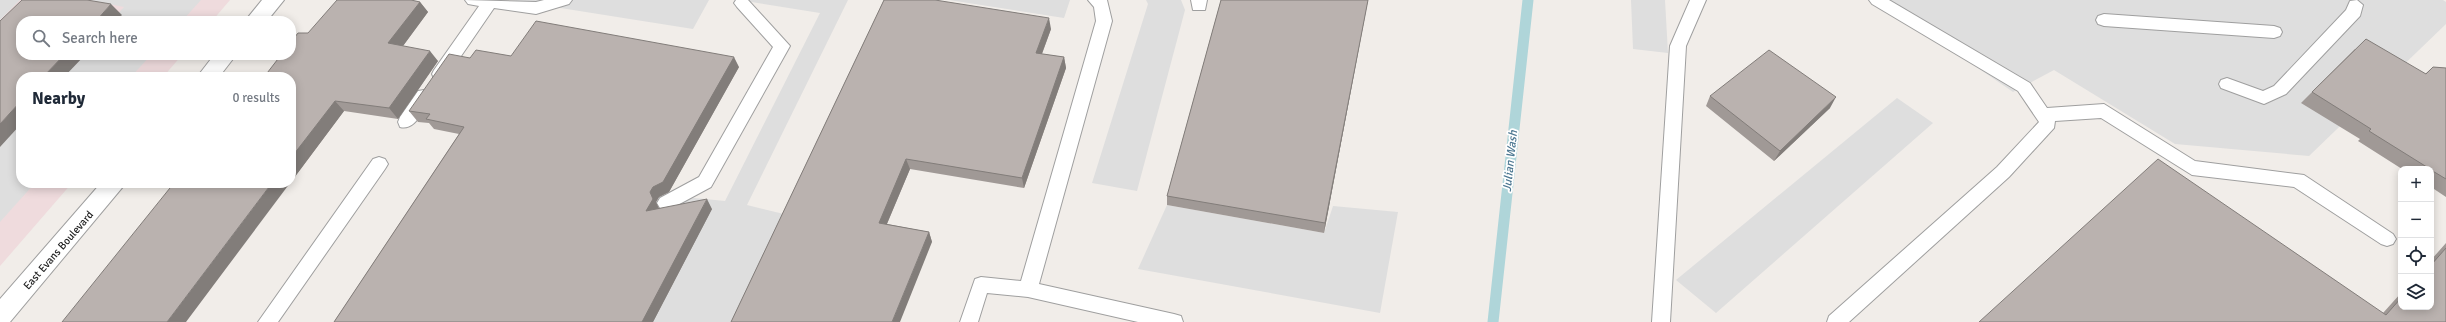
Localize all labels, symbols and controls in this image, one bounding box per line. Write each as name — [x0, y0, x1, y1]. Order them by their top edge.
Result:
search box — [16, 16, 296, 60]
icon: search — [30, 27, 52, 49]
text: Search here — [62, 29, 138, 47]
text: Nearby — [32, 88, 85, 109]
text: 0 results — [232, 90, 280, 106]
water label: Julian Wash — [1500, 129, 1521, 192]
map controls — [2398, 166, 2434, 310]
button: + — [2398, 166, 2434, 202]
button: − — [2398, 202, 2434, 238]
street label: East Evans Boulevard — [21, 208, 96, 292]
button: locate — [2398, 238, 2434, 274]
button: layers — [2398, 274, 2434, 310]

